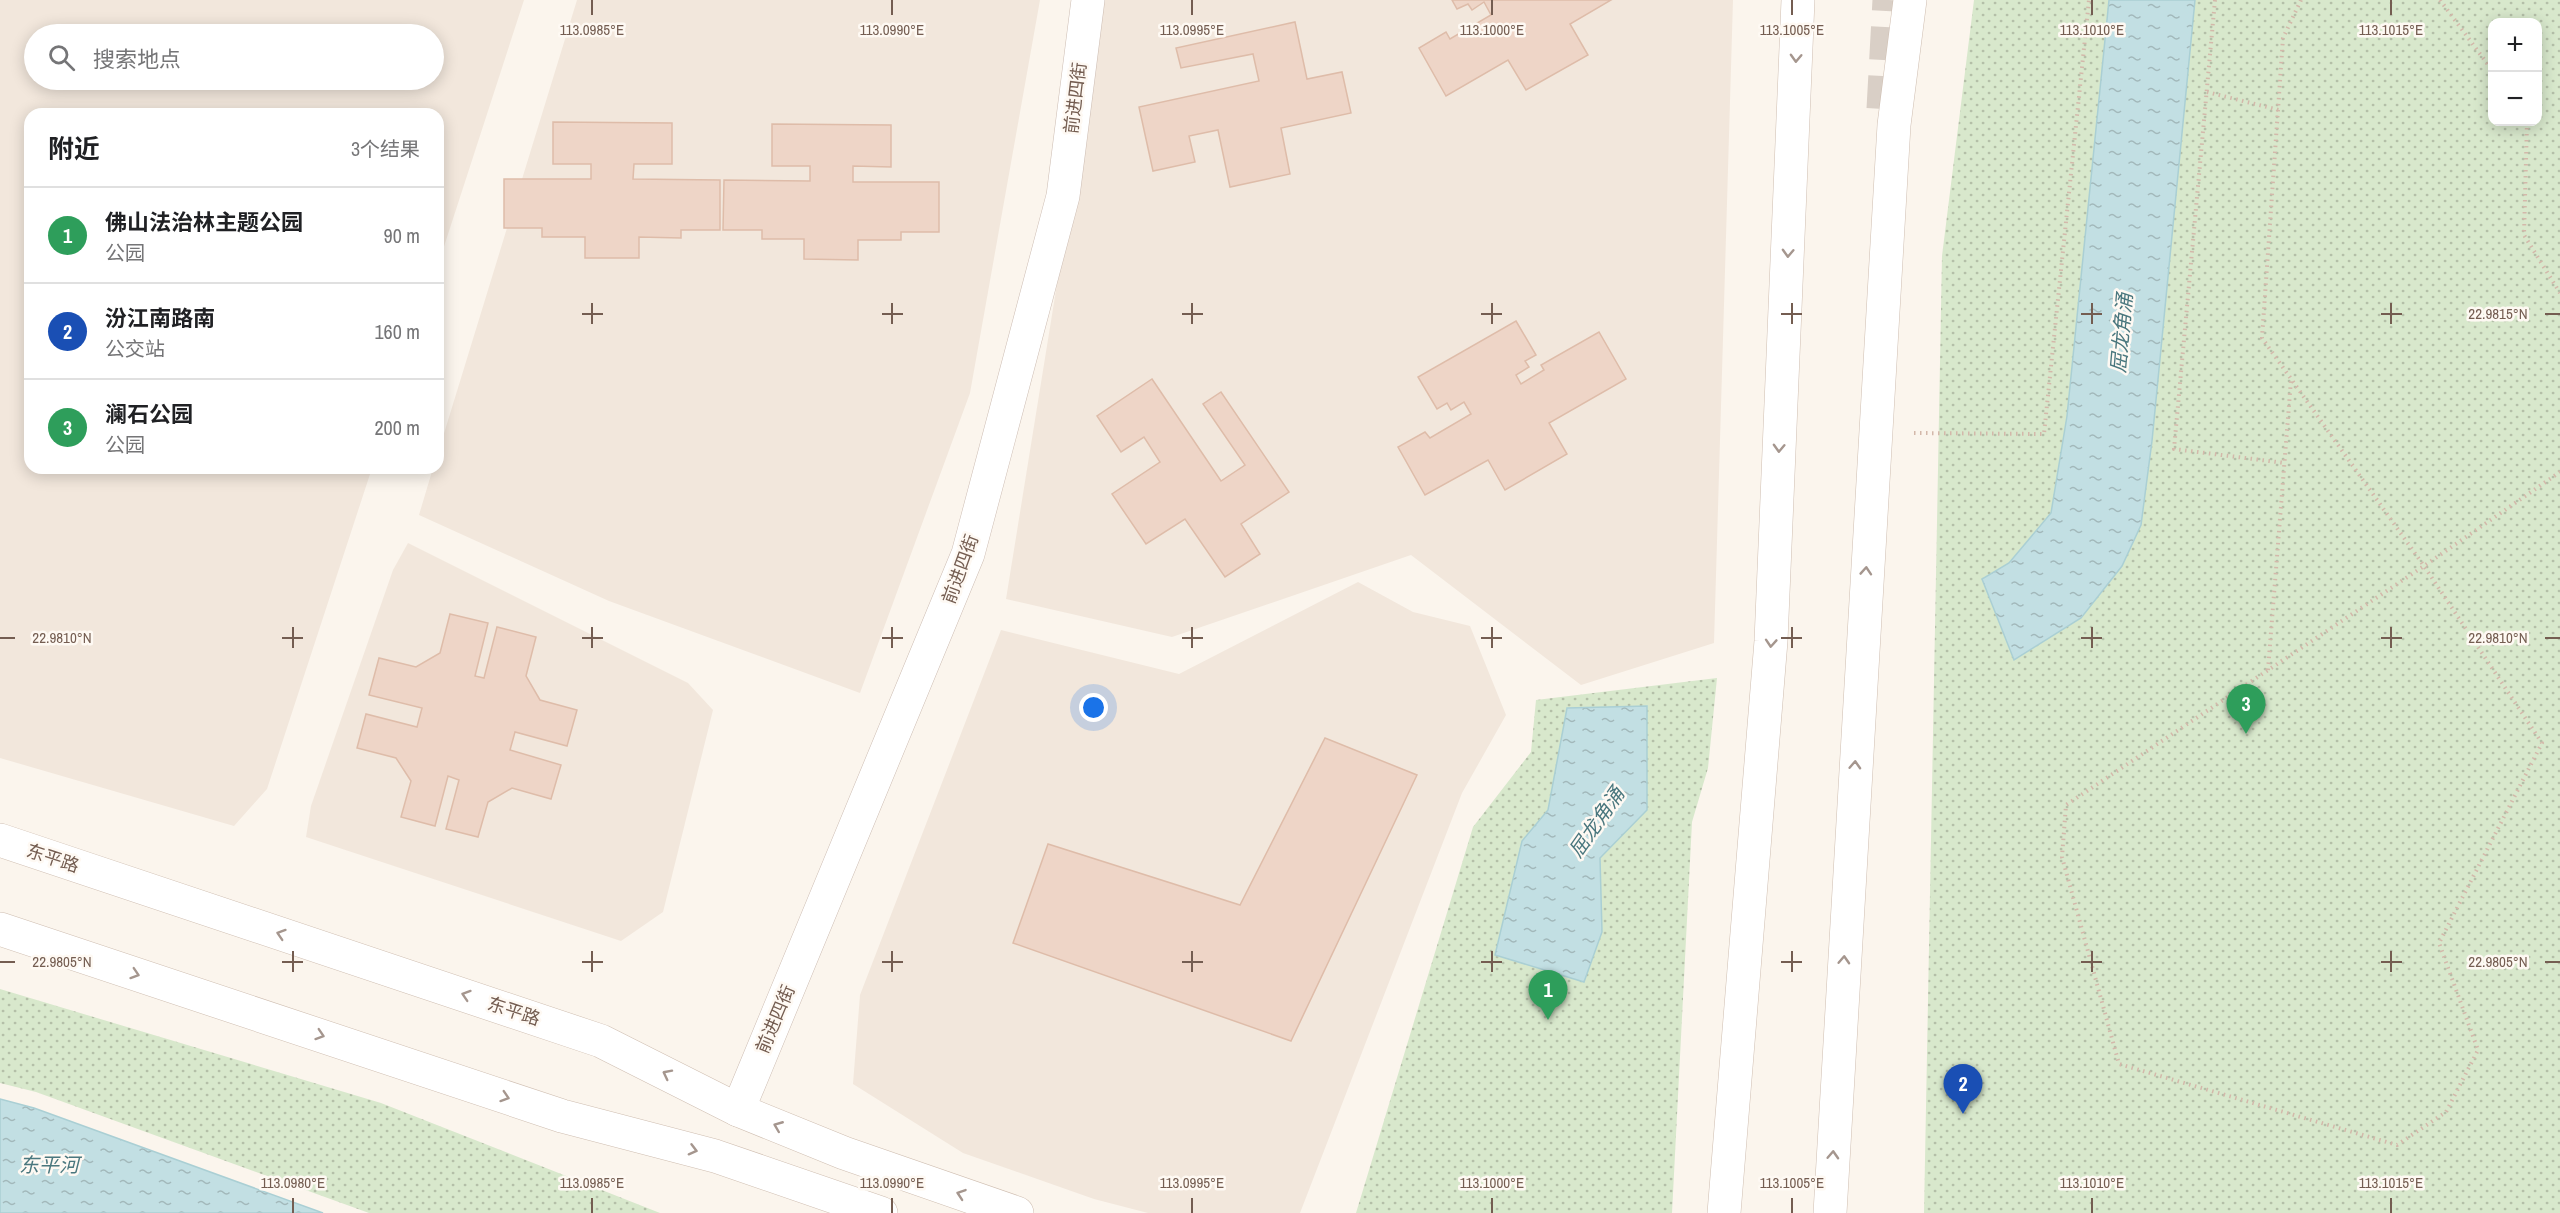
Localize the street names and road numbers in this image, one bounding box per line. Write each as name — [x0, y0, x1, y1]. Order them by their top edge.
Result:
street label: 前进四街 — [1058, 61, 1092, 135]
street label: 前进四街 — [936, 531, 984, 607]
street label: 东平路 — [23, 838, 83, 878]
street label: 前进四街 — [749, 981, 801, 1057]
street label: 东平路 — [484, 991, 544, 1031]

